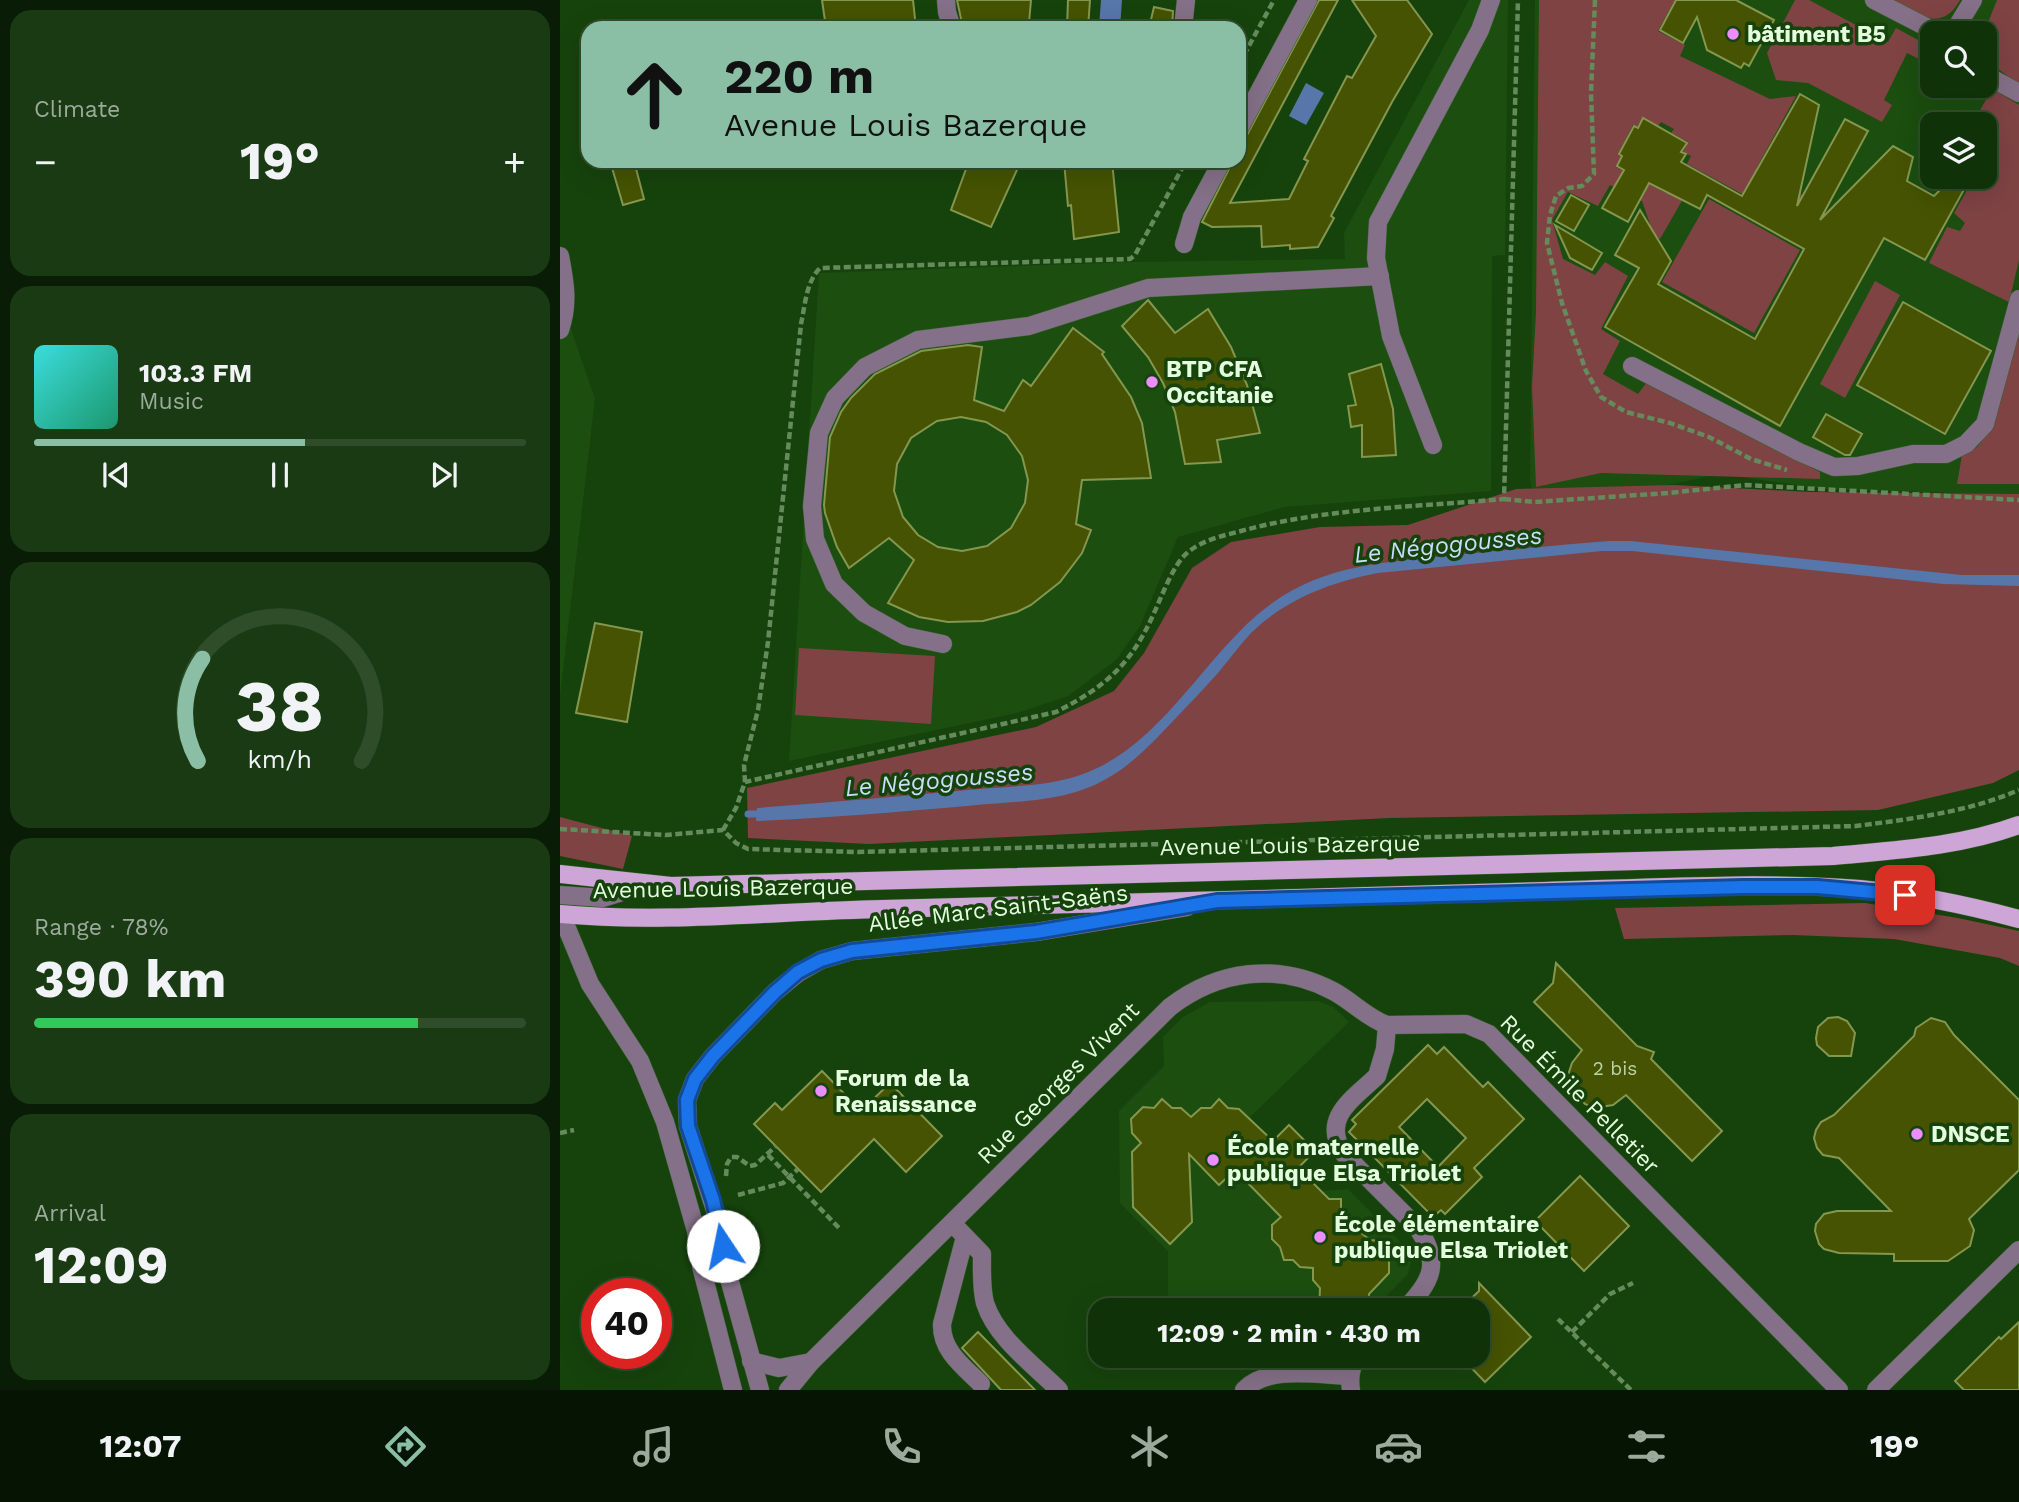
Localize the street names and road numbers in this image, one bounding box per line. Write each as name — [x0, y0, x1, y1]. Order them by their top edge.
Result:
street label: Avenue Louis Bazerque — [1159, 830, 1421, 861]
street label: Avenue Louis Bazerque — [592, 873, 854, 904]
street label: Allée Marc Saint-Saëns — [867, 879, 1129, 938]
street label: Rue Georges Vivent — [972, 997, 1145, 1170]
street label: Rue Émile Pelletier — [1495, 1009, 1665, 1179]

